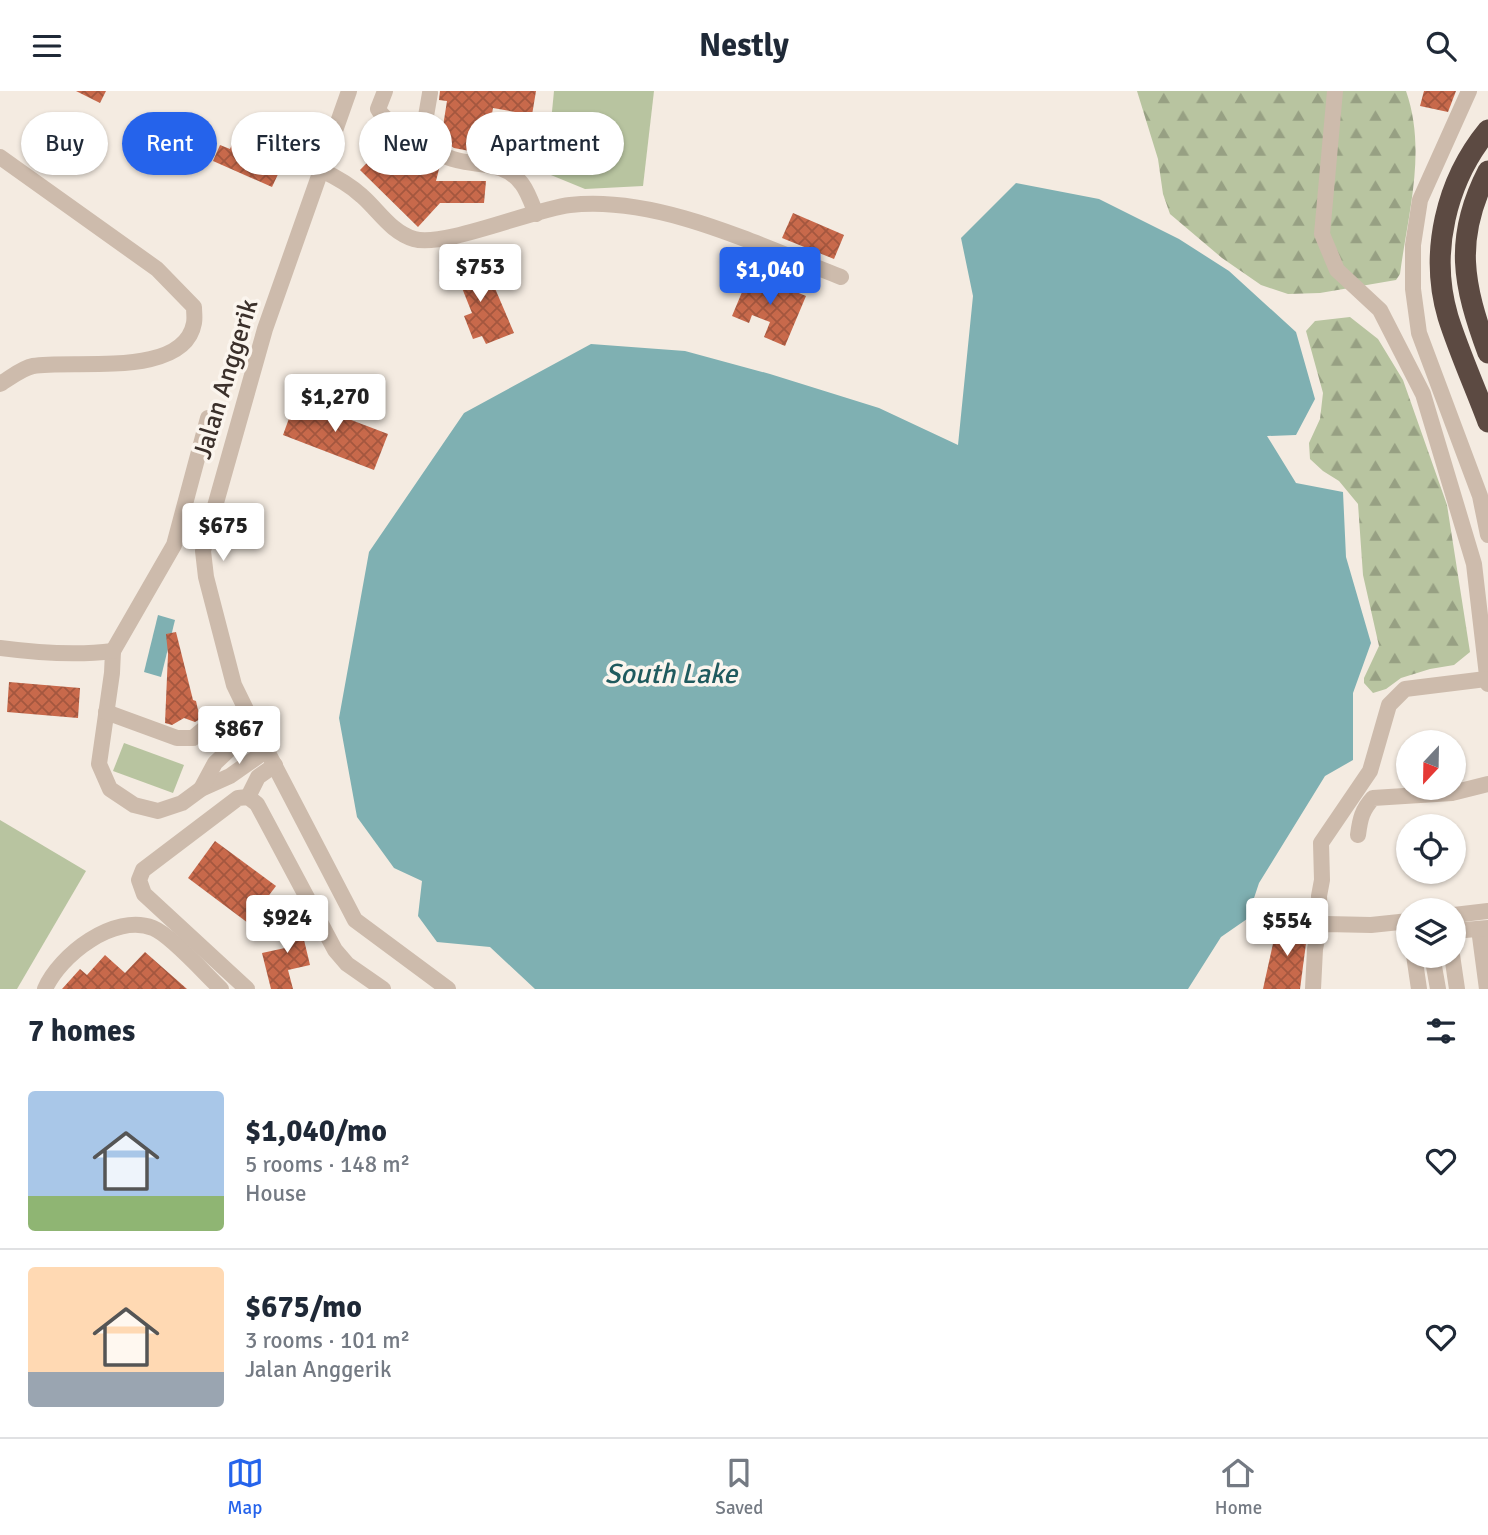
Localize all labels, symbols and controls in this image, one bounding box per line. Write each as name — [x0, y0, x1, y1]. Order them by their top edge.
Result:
text: Nestly — [699, 26, 789, 65]
icon: menu — [28, 27, 66, 65]
icon: search — [1422, 27, 1460, 65]
chip: Buy — [21, 112, 108, 175]
chip: Rent — [122, 112, 217, 175]
chip: Filters — [231, 112, 345, 175]
chip: New — [359, 112, 452, 175]
chip: Apartment — [466, 112, 624, 175]
pin: $753 — [439, 245, 521, 304]
pin: $1,040 — [713, 247, 827, 307]
text: $753 — [455, 252, 505, 281]
text: $1,040 — [736, 255, 804, 284]
street label: Jalan Anggerik — [186, 295, 266, 463]
pin: $1,270 — [278, 375, 392, 434]
text: $1,270 — [301, 382, 369, 411]
pin: $675 — [182, 503, 264, 563]
text: $675 — [198, 511, 248, 540]
water label: South Lake — [605, 657, 739, 691]
pin: $867 — [198, 707, 280, 766]
text: $867 — [214, 714, 264, 743]
north arrow — [1396, 730, 1466, 800]
map controls — [1396, 730, 1466, 968]
button: locate — [1396, 814, 1466, 884]
pin: $924 — [246, 895, 328, 955]
button: layers — [1396, 898, 1466, 968]
pin: $554 — [1246, 899, 1328, 958]
text: $924 — [262, 903, 312, 932]
text: $554 — [1262, 906, 1312, 935]
icon: filters — [1422, 1012, 1460, 1050]
text: 7 homes — [28, 1013, 135, 1050]
text: $1,040/mo — [245, 1113, 387, 1150]
icon: home — [84, 1119, 168, 1203]
icon: heart — [1422, 1142, 1460, 1180]
text: 5 rooms · 148 m² — [245, 1150, 410, 1179]
text: House — [245, 1179, 307, 1208]
text: $675/mo — [245, 1289, 362, 1326]
icon: home — [84, 1295, 168, 1379]
icon: heart — [1422, 1318, 1460, 1356]
text: 3 rooms · 101 m² — [245, 1326, 410, 1355]
text: Jalan Anggerik — [245, 1355, 391, 1384]
tab: Map — [226, 1454, 264, 1520]
tab: Saved — [715, 1454, 763, 1520]
tab: Home — [1215, 1454, 1262, 1520]

